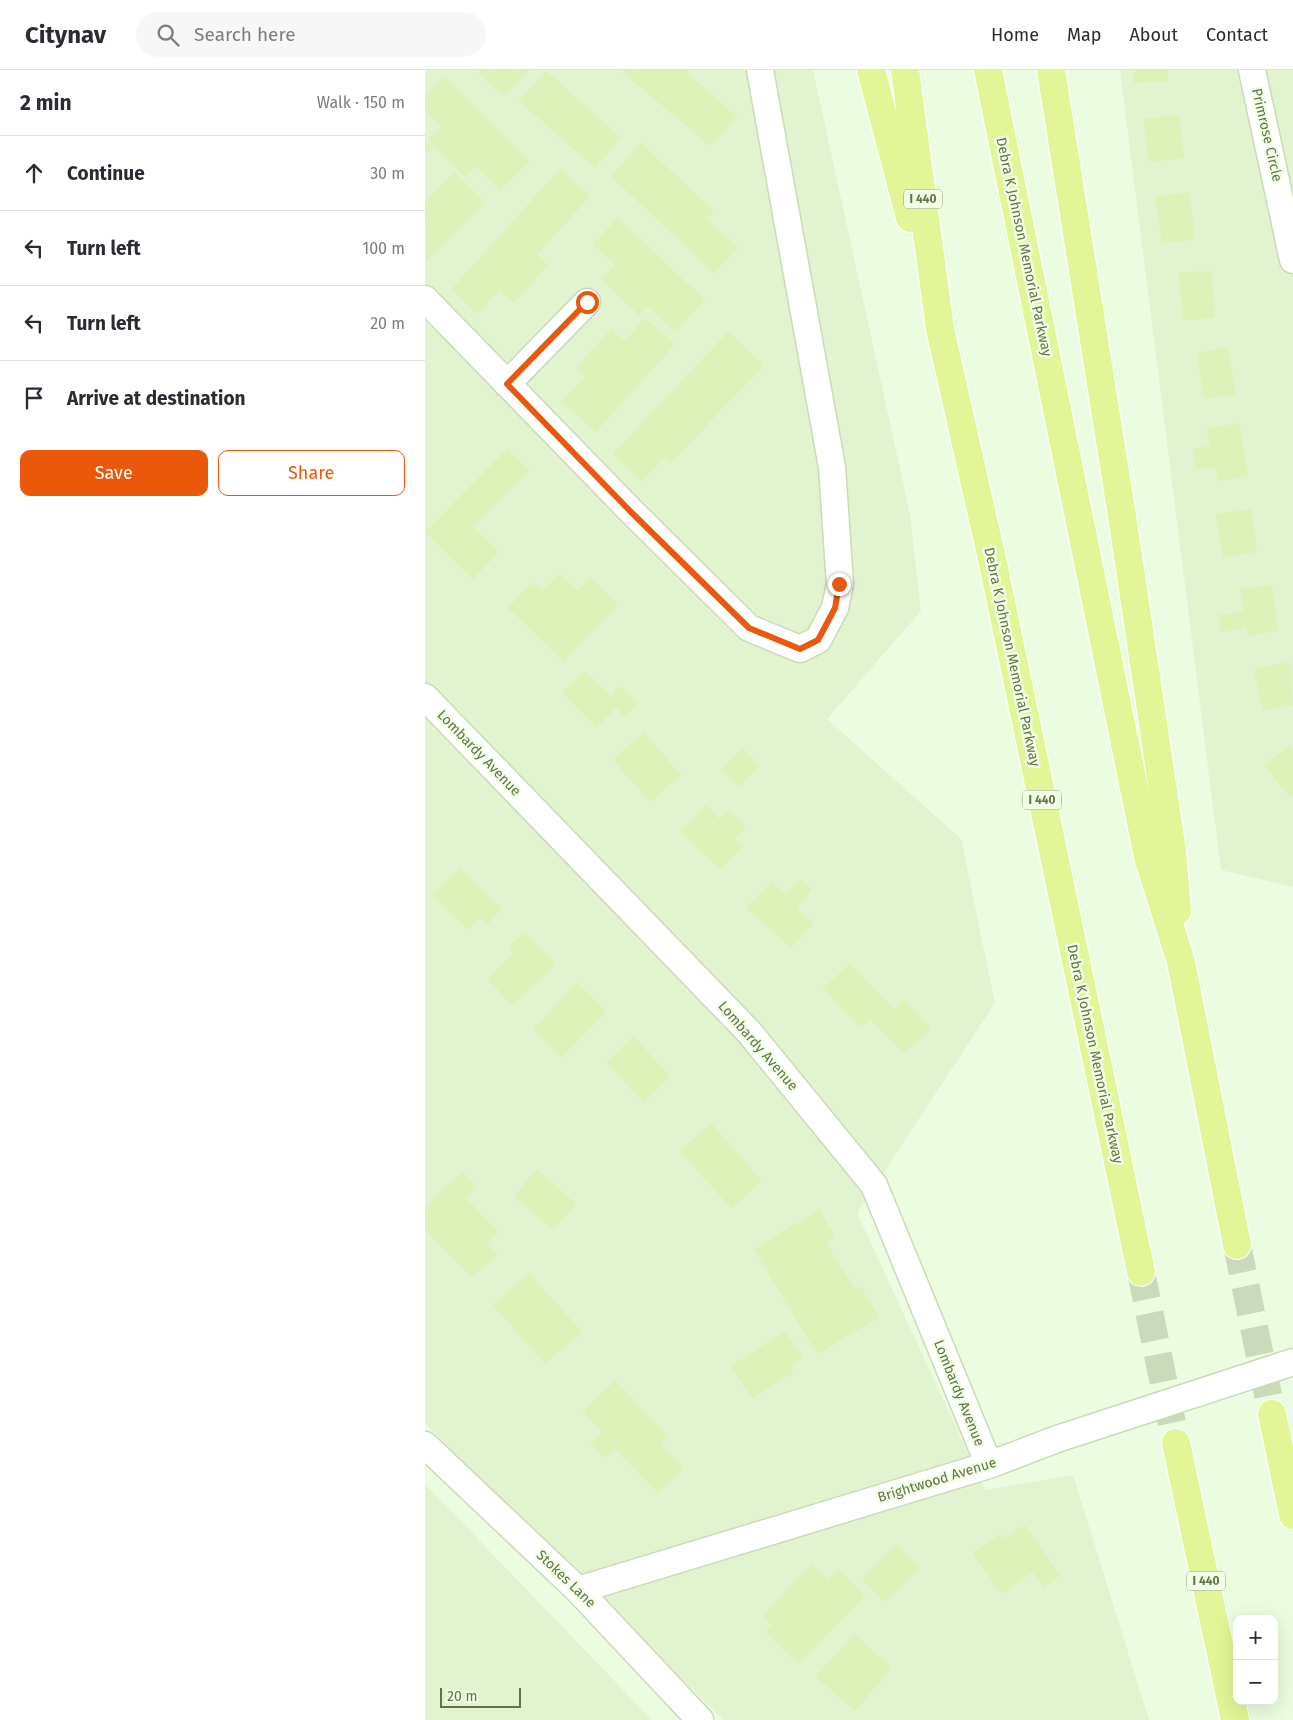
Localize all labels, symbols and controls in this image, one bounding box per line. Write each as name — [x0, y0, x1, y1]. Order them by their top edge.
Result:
search box — [136, 12, 486, 57]
text: Citynav — [25, 21, 106, 49]
icon: search — [154, 21, 182, 49]
text: Search here — [194, 23, 296, 46]
text: Home — [991, 24, 1039, 46]
text: Map — [1067, 24, 1101, 46]
text: About — [1129, 24, 1178, 46]
text: Contact — [1206, 24, 1268, 46]
street label: Primrose Circle — [1248, 87, 1286, 183]
text: 2 min — [20, 90, 72, 116]
text: Walk · 150 m — [317, 93, 405, 112]
street label: Debra K Johnson Memorial Parkway — [992, 136, 1056, 358]
icon: ahead — [20, 159, 48, 187]
text: Continue — [67, 162, 145, 185]
text: 30 m — [370, 164, 405, 183]
road number: I 440 — [904, 190, 942, 208]
icon: left — [20, 234, 48, 262]
text: Turn left — [67, 237, 141, 260]
text: 100 m — [362, 239, 405, 258]
route start — [576, 291, 599, 314]
icon: left — [20, 309, 48, 337]
text: Turn left — [67, 312, 141, 335]
text: 20 m — [370, 314, 405, 333]
icon: arrive — [20, 384, 48, 412]
text: Arrive at destination — [67, 387, 246, 410]
button: Save — [20, 450, 208, 496]
button: Share — [218, 450, 405, 496]
street label: Debra K Johnson Memorial Parkway — [980, 546, 1044, 768]
route end — [828, 573, 851, 596]
street label: Lombardy Avenue — [434, 706, 524, 800]
road number: I 440 — [1023, 790, 1061, 810]
street label: Debra K Johnson Memorial Parkway — [1063, 943, 1127, 1165]
street label: Lombardy Avenue — [715, 998, 801, 1094]
street label: Lombardy Avenue — [930, 1337, 988, 1449]
street label: Brightwood Avenue — [876, 1454, 998, 1506]
street label: Stokes Lane — [533, 1547, 599, 1611]
road number: I 440 — [1187, 1572, 1225, 1590]
map controls — [1233, 1615, 1278, 1705]
button: + — [1233, 1615, 1278, 1660]
button: − — [1233, 1660, 1278, 1705]
scale bar — [440, 1685, 521, 1708]
text: 20 m — [447, 1688, 477, 1705]

